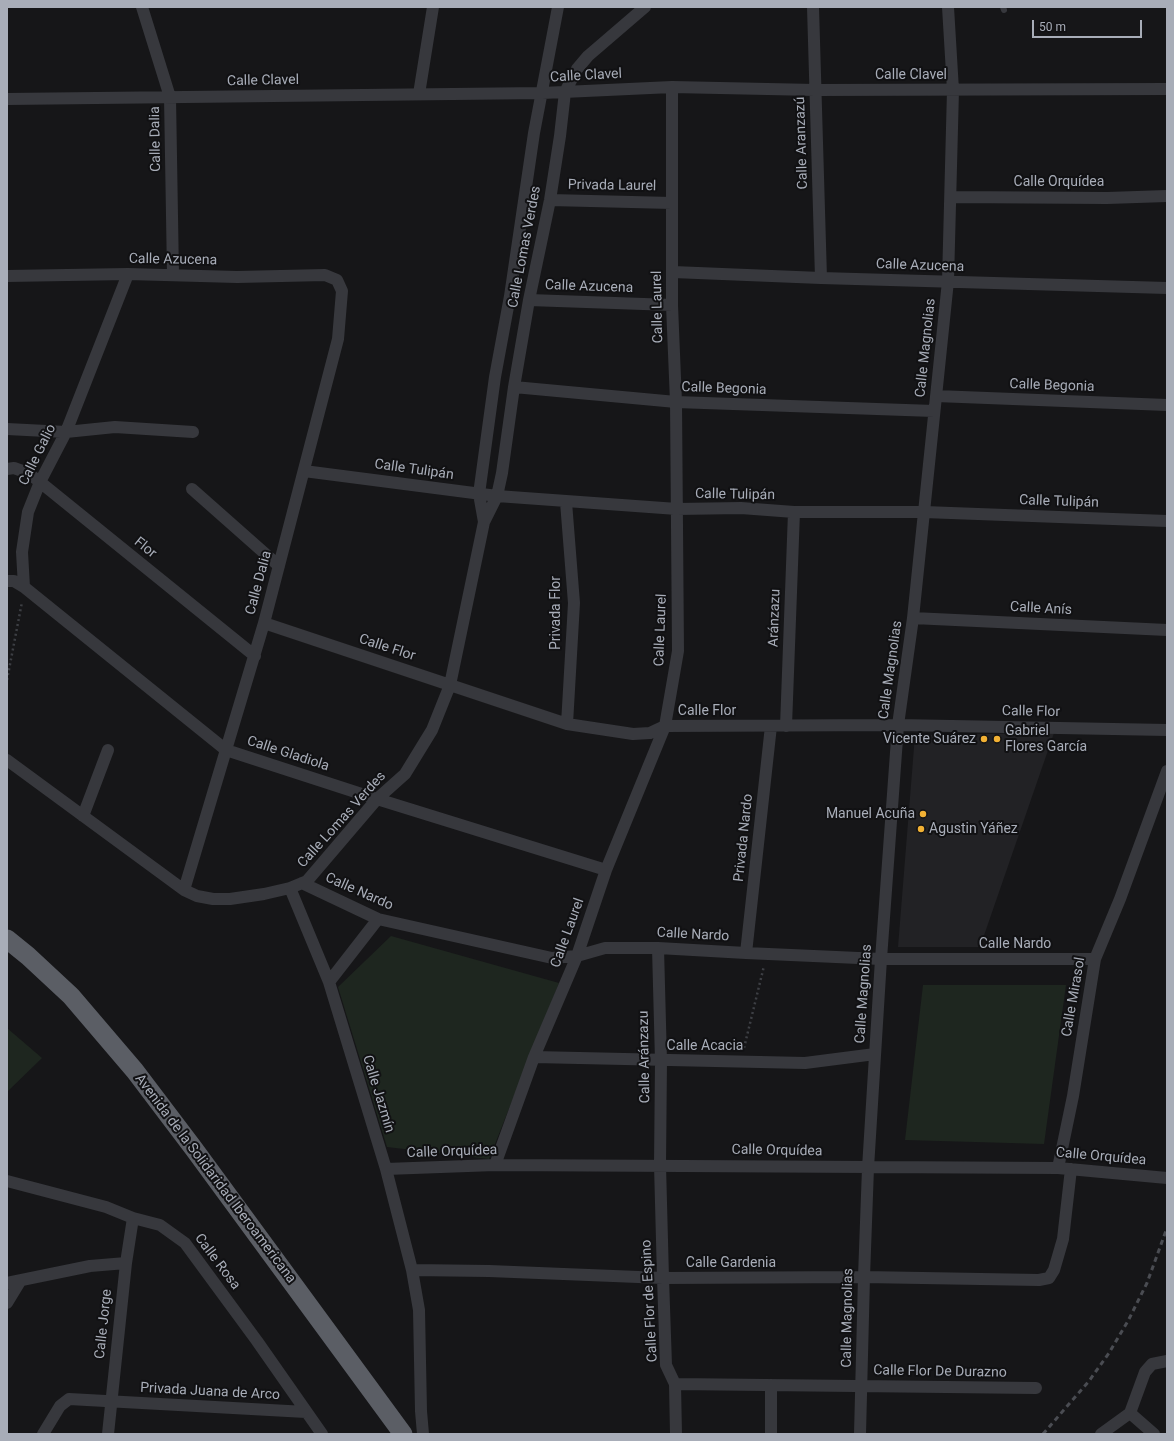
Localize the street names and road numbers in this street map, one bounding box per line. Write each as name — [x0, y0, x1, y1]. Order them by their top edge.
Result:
street label: Calle Clavel — [550, 66, 622, 86]
street label: Calle Clavel — [875, 67, 947, 83]
street label: Calle Clavel — [227, 72, 299, 90]
street label: Calle Aranzazú — [792, 96, 812, 190]
street label: Calle Dalia — [147, 106, 165, 172]
street label: Calle Orquídea — [1014, 174, 1104, 190]
street label: Privada Laurel — [568, 177, 656, 195]
street label: Calle Lomas Verdes — [505, 185, 545, 309]
street label: Calle Azucena — [129, 251, 217, 269]
street label: Calle Azucena — [876, 256, 964, 276]
street label: Calle Laurel — [649, 270, 667, 344]
street label: Calle Azucena — [545, 277, 633, 297]
street label: Calle Magnolias — [912, 298, 940, 398]
street label: Calle Begonia — [1009, 376, 1095, 396]
street label: Calle Begonia — [681, 379, 767, 399]
street label: Calle Galio — [16, 421, 60, 489]
street label: Calle Tulipán — [373, 456, 455, 484]
street label: Calle Tulipán — [695, 486, 775, 504]
street label: Calle Tulipán — [1019, 492, 1099, 512]
street label: Flor — [130, 534, 160, 562]
street label: Calle Dalia — [242, 549, 276, 617]
street label: Privada Flor — [548, 576, 564, 650]
street label: Aránzazu — [766, 589, 784, 647]
street label: Calle Laurel — [651, 593, 671, 667]
street label: Calle Anís — [1010, 599, 1072, 619]
street label: Calle Magnolias — [876, 620, 906, 720]
street label: Calle Flor — [357, 631, 417, 665]
street label: Calle Flor — [678, 703, 736, 719]
street label: Calle Flor — [1002, 703, 1060, 721]
street label: Calle Gladiola — [245, 733, 331, 775]
street label: Calle Lomas Verdes — [294, 768, 390, 872]
street label: Privada Nardo — [731, 793, 757, 883]
street label: Calle Nardo — [322, 870, 396, 914]
street label: Calle Laurel — [548, 896, 588, 970]
street label: Calle Nardo — [656, 925, 730, 945]
street label: Calle Nardo — [979, 936, 1051, 952]
street label: Calle Magnolias — [852, 944, 876, 1044]
street label: Calle Mirasol — [1059, 956, 1089, 1038]
street label: Calle Aránzazu — [636, 1011, 654, 1103]
street label: Calle Acacia — [667, 1038, 743, 1054]
street label: Calle Jazmín — [358, 1053, 398, 1135]
street label: Avenida de la Solidaridad Iberoamericana — [131, 1071, 299, 1287]
street label: Calle Orquídea — [406, 1142, 498, 1162]
street label: Calle Orquídea — [731, 1142, 823, 1160]
street label: Calle Orquídea — [1055, 1145, 1147, 1169]
street label: Calle Rosa — [190, 1231, 244, 1293]
street label: Calle Flor de Espino — [638, 1239, 662, 1363]
street label: Calle Gardenia — [686, 1255, 776, 1271]
street label: Calle Magnolias — [839, 1268, 857, 1368]
street label: Calle Jorge — [92, 1288, 116, 1360]
street label: Calle Flor De Durazno — [873, 1362, 1007, 1382]
street label: Privada Juana de Arco — [140, 1380, 280, 1404]

